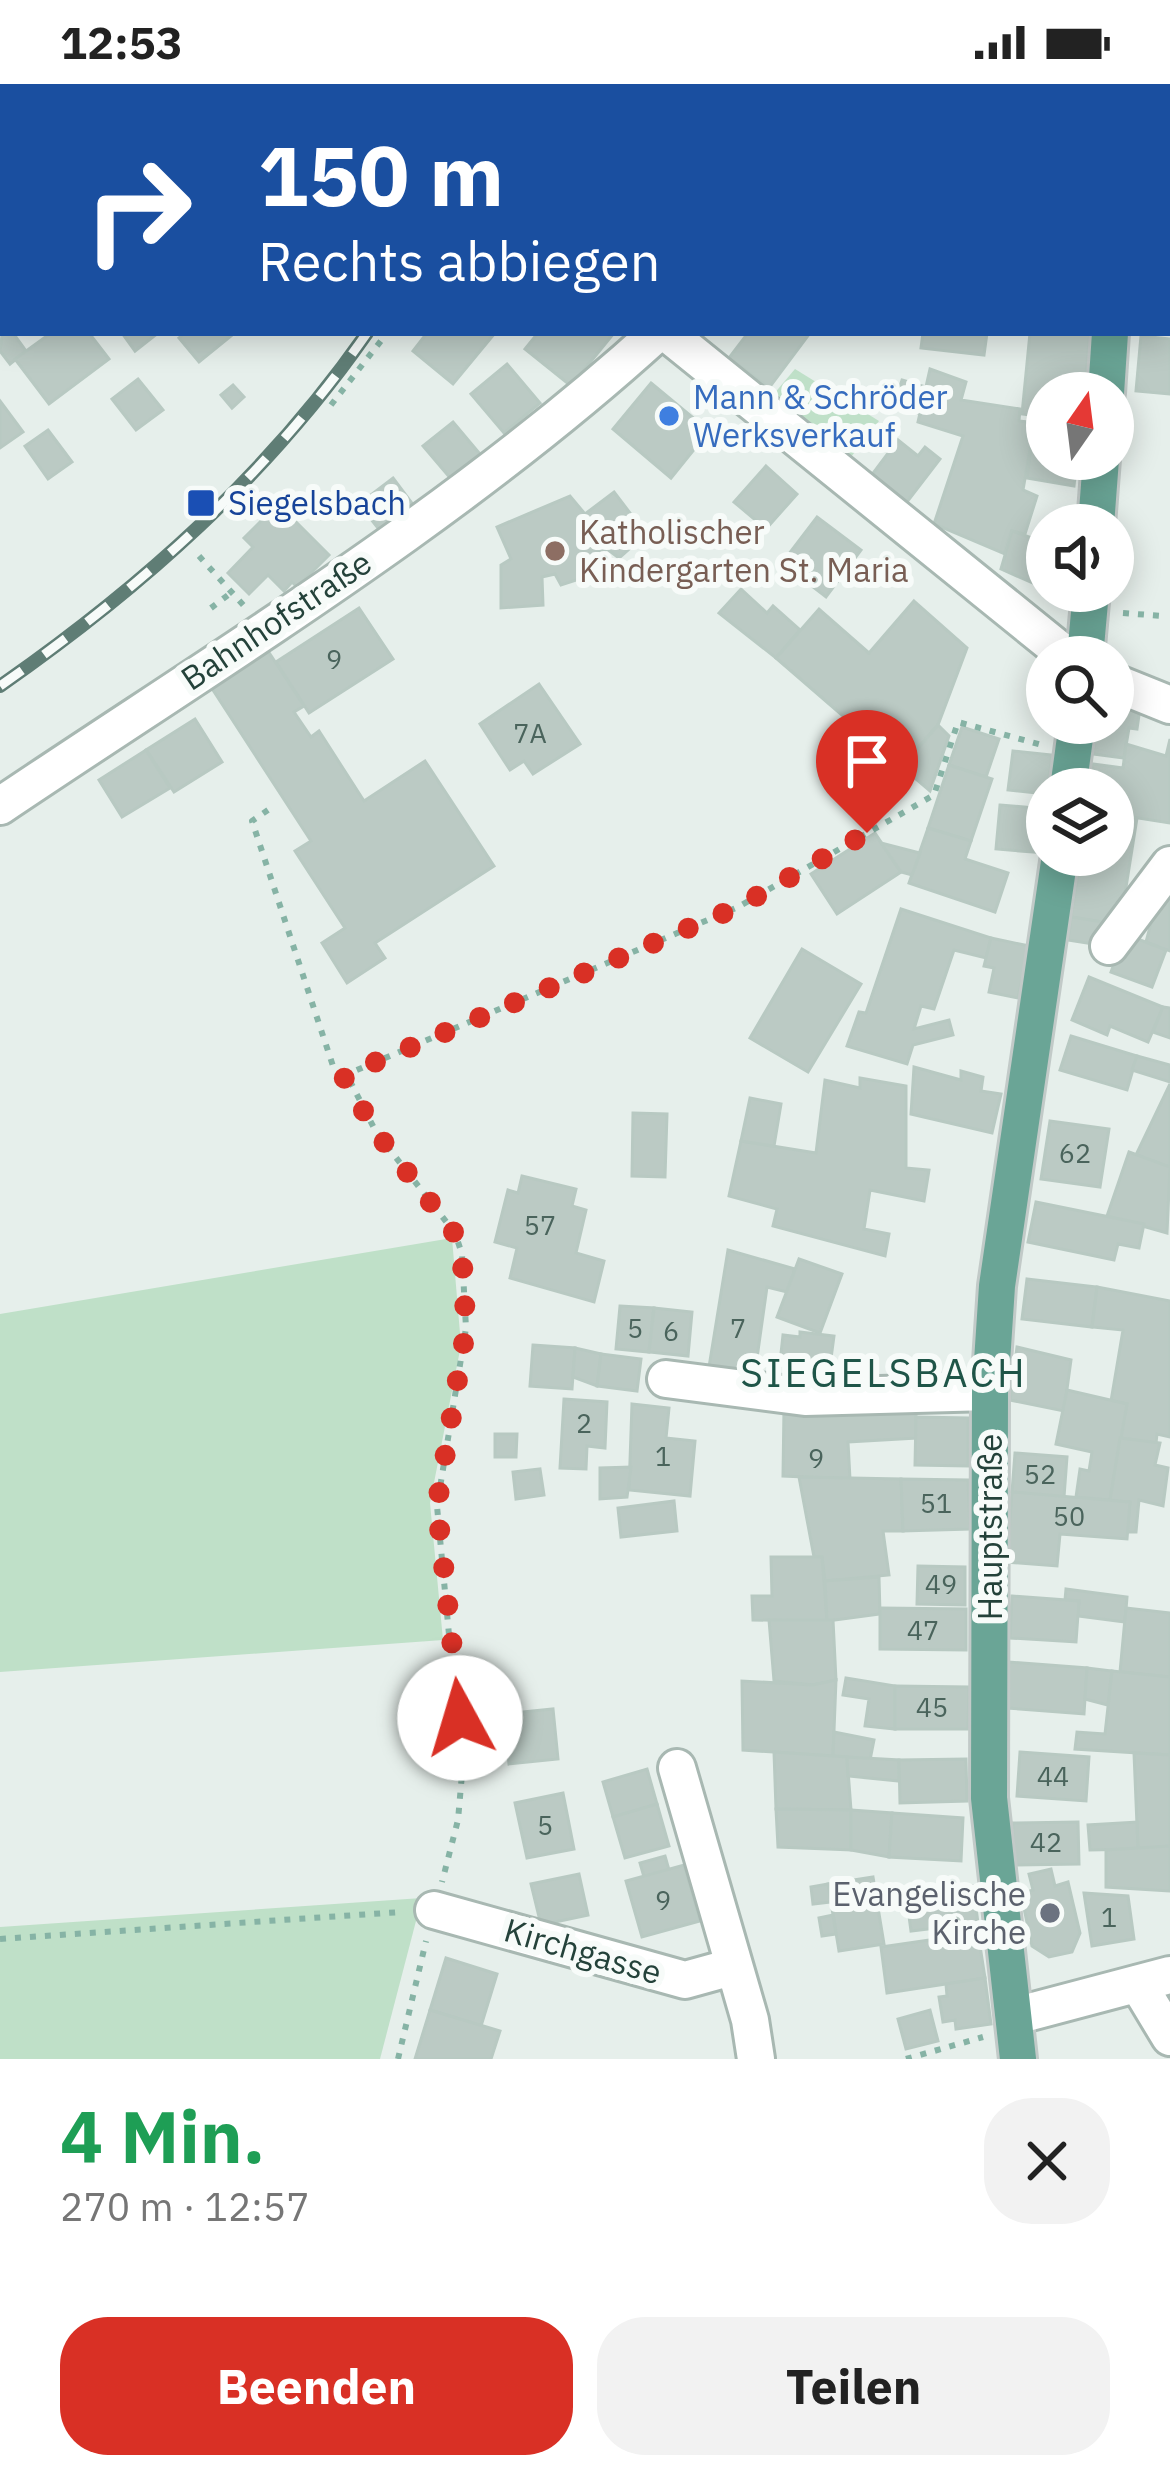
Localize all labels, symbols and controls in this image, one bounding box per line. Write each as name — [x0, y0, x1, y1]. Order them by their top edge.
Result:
text: 12:53 — [60, 13, 183, 71]
text: 150 m — [258, 120, 504, 229]
icon: right — [60, 132, 216, 288]
text: Rechts abbiegen — [258, 226, 660, 296]
north arrow — [1026, 372, 1134, 480]
map controls — [1026, 372, 1134, 876]
place label: Mann & Schröder Werksverkauf — [693, 375, 948, 456]
marker: Mann & Schröder Werksverkauf — [656, 403, 682, 429]
place label: Siegelsbach — [228, 481, 406, 524]
marker: Siegelsbach — [185, 487, 217, 519]
button: sound — [1026, 504, 1134, 612]
place label: Katholischer Kindergarten St. Maria — [579, 510, 909, 591]
marker: Katholischer Kindergarten St. Maria — [542, 538, 568, 564]
street label: Bahnhofstraße — [172, 540, 379, 699]
button: search — [1026, 636, 1134, 744]
house number: 9 — [326, 641, 342, 676]
pin — [816, 710, 918, 833]
house number: 7A — [513, 715, 547, 750]
icon: arrive — [834, 728, 900, 794]
button: layers — [1026, 768, 1134, 876]
house number: 62 — [1059, 1135, 1091, 1170]
house number: 57 — [524, 1207, 556, 1242]
house number: 5 — [627, 1310, 643, 1345]
house number: 7 — [730, 1310, 746, 1345]
house number: 6 — [663, 1313, 679, 1348]
district label: SIEGELSBACH — [740, 1347, 1028, 1398]
house number: 2 — [576, 1405, 592, 1440]
street label: Hauptstraße — [968, 1434, 1011, 1620]
house number: 1 — [655, 1438, 671, 1473]
house number: 9 — [808, 1440, 824, 1475]
house number: 52 — [1024, 1456, 1056, 1491]
house number: 51 — [920, 1485, 952, 1520]
house number: 50 — [1053, 1498, 1085, 1533]
house number: 49 — [925, 1566, 957, 1601]
house number: 47 — [907, 1612, 939, 1647]
position arrow — [397, 1655, 523, 1781]
house number: 45 — [916, 1689, 948, 1724]
house number: 44 — [1037, 1758, 1069, 1793]
house number: 5 — [537, 1807, 553, 1842]
house number: 42 — [1030, 1824, 1062, 1859]
place label: Evangelische Kirche — [832, 1872, 1026, 1953]
house number: 9 — [655, 1882, 671, 1917]
house number: 1 — [1101, 1899, 1117, 1934]
marker: Evangelische Kirche — [1037, 1900, 1063, 1926]
street label: Kirchgasse — [500, 1908, 667, 1993]
text: 4 Min. — [60, 2089, 265, 2183]
button: close — [984, 2098, 1110, 2224]
text: 270 m · 12:57 — [60, 2181, 310, 2232]
button: Beenden — [60, 2317, 573, 2455]
button: Teilen — [597, 2317, 1110, 2455]

